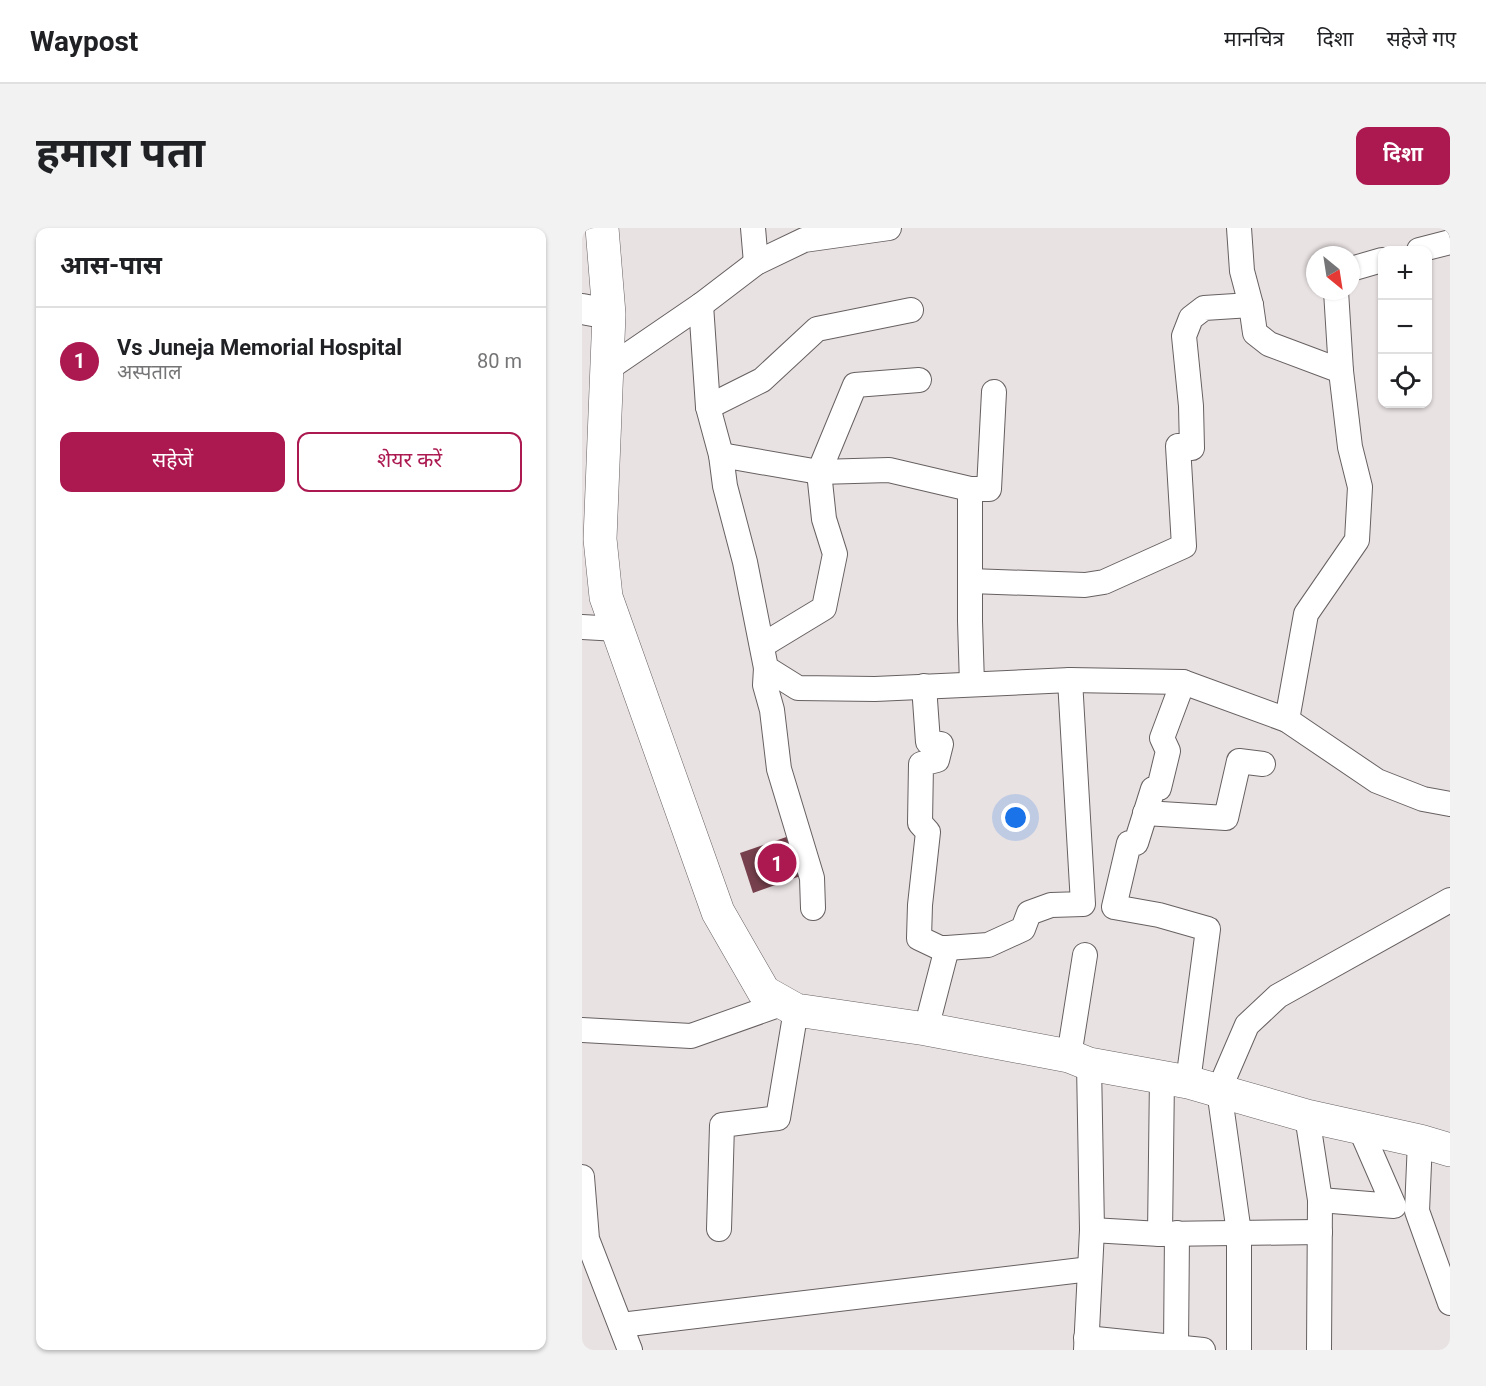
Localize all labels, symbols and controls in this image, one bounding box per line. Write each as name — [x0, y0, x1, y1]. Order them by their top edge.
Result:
text: Waypost — [30, 25, 138, 58]
text: मानचित्र — [1224, 27, 1284, 51]
text: दिशा — [1317, 27, 1353, 51]
text: सहेजे गए — [1386, 27, 1456, 51]
button: दिशा — [1356, 127, 1450, 185]
text: हमारा पता — [36, 128, 205, 177]
north arrow — [1306, 246, 1360, 300]
map controls — [1378, 246, 1432, 408]
button: + — [1378, 246, 1432, 300]
text: आस-पास — [60, 250, 162, 280]
button: − — [1378, 300, 1432, 354]
text: Vs Juneja Memorial Hospital — [117, 335, 402, 360]
text: 1 — [74, 349, 85, 373]
text: 80 m — [477, 349, 522, 373]
button: locate — [1378, 354, 1432, 408]
text: अस्पताल — [117, 360, 182, 384]
button: सहेजें — [60, 432, 285, 492]
button: शेयर करें — [297, 432, 522, 492]
your location — [1001, 803, 1030, 832]
pin: 1 — [758, 840, 796, 886]

